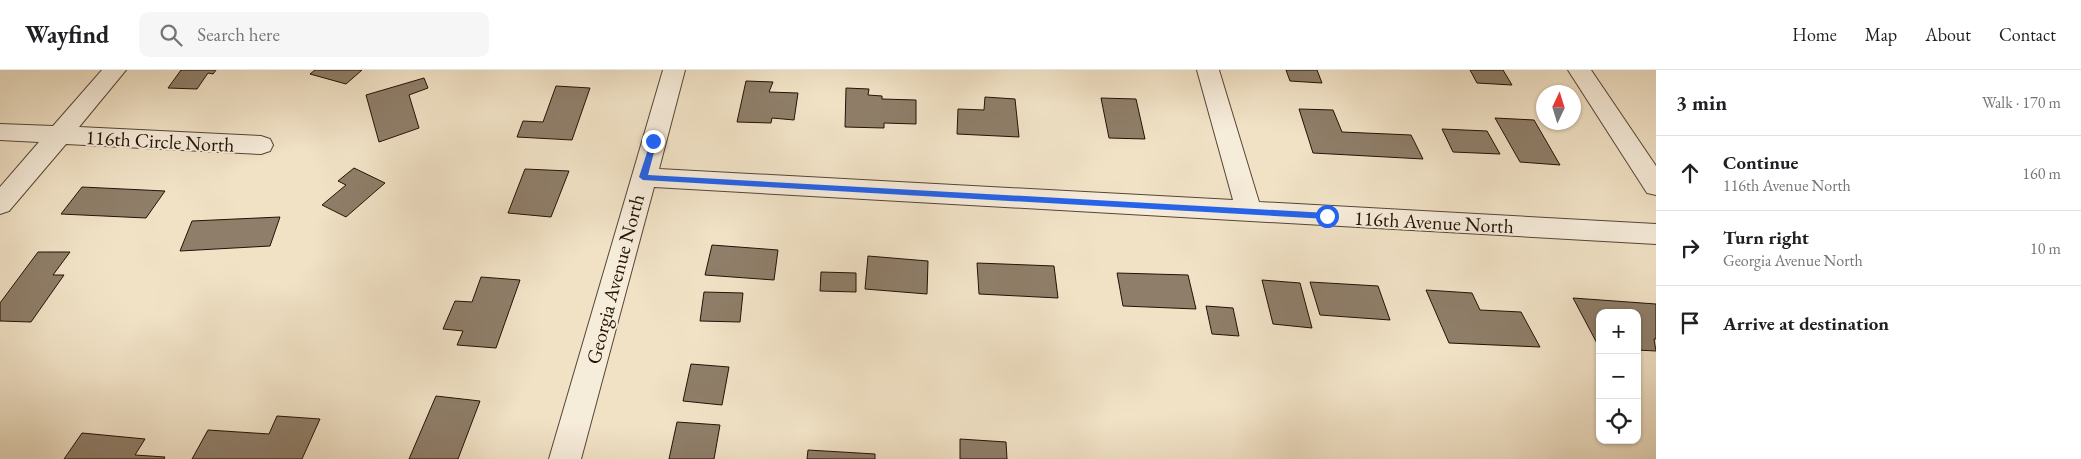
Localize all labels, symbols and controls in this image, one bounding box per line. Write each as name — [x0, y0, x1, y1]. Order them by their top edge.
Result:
search box — [139, 12, 489, 57]
text: Wayfind — [25, 19, 109, 50]
icon: search — [157, 21, 185, 49]
text: Search here — [197, 22, 280, 47]
text: Home — [1792, 23, 1837, 46]
text: Map — [1865, 23, 1897, 46]
text: About — [1925, 23, 1971, 46]
text: Contact — [1999, 23, 2056, 46]
north arrow — [1536, 85, 1581, 130]
text: 3 min — [1676, 89, 1727, 116]
text: Walk · 170 m — [1982, 92, 2061, 113]
street label: 116th Circle North — [85, 124, 235, 158]
route end — [642, 130, 665, 153]
text: Continue — [1723, 150, 1798, 175]
icon: ahead — [1676, 159, 1704, 187]
text: 160 m — [2022, 163, 2061, 184]
text: 116th Avenue North — [1723, 175, 1851, 196]
street label: Georgia Avenue North — [580, 191, 650, 367]
route start — [1316, 205, 1339, 228]
street label: 116th Avenue North — [1354, 205, 1514, 239]
text: Turn right — [1723, 225, 1809, 250]
icon: right — [1676, 234, 1704, 262]
text: 10 m — [2030, 238, 2061, 259]
text: Georgia Avenue North — [1723, 250, 1863, 271]
map controls — [1596, 309, 1641, 444]
button: + — [1596, 309, 1641, 354]
icon: arrive — [1676, 309, 1704, 337]
text: Arrive at destination — [1723, 311, 1889, 336]
button: − — [1596, 354, 1641, 399]
button: locate — [1596, 399, 1641, 444]

